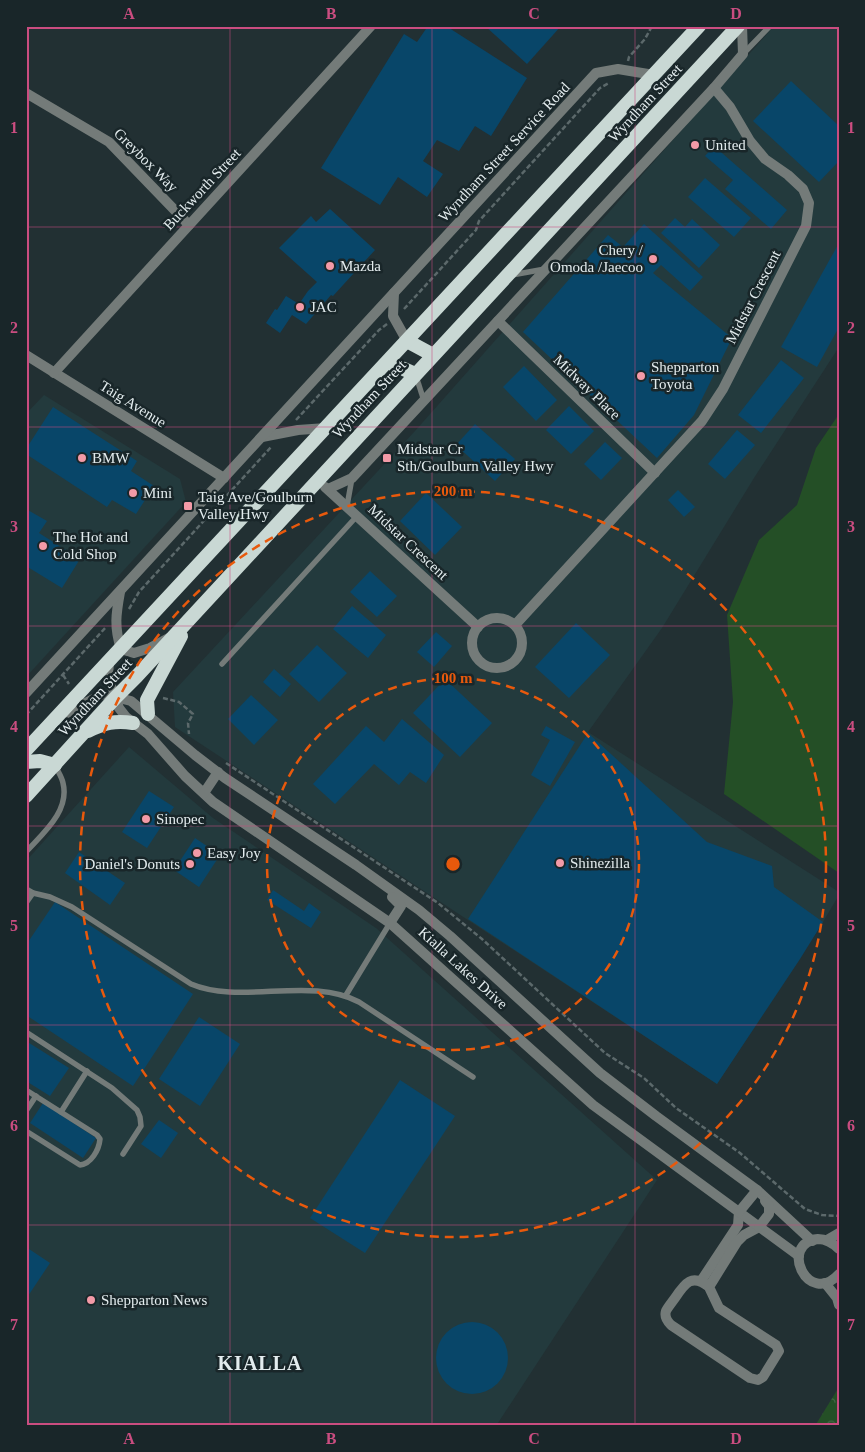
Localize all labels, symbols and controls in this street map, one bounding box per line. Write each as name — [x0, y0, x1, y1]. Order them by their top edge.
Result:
text: A — [123, 5, 135, 22]
text: B — [326, 5, 337, 22]
text: C — [528, 5, 540, 22]
text: D — [730, 5, 742, 22]
street label: Wyndham Street — [605, 60, 686, 145]
street label: Wyndham Street Service Road — [435, 79, 573, 225]
text: 1 — [10, 119, 18, 136]
text: 1 — [847, 119, 855, 136]
street label: Greybox Way — [111, 125, 181, 195]
place label: United — [705, 137, 746, 153]
marker: United — [689, 139, 701, 151]
street label: Buckworth Street — [160, 144, 244, 233]
place label: Chery / Omoda /Jaecoo — [550, 242, 644, 275]
street label: Midstar Crescent — [723, 247, 784, 346]
marker: Chery / Omoda /Jaecoo — [647, 253, 659, 265]
place label: Mazda — [340, 258, 381, 274]
marker: Mazda — [324, 260, 336, 272]
place label: JAC — [310, 299, 337, 315]
marker: JAC — [294, 301, 306, 313]
text: 2 — [10, 319, 18, 336]
text: 2 — [847, 319, 855, 336]
street label: Midway Place — [550, 351, 624, 423]
street label: Wyndham Street — [329, 356, 410, 441]
place label: Shepparton Toyota — [651, 359, 720, 392]
marker: Shepparton Toyota — [635, 370, 647, 382]
street label: Taig Avenue — [97, 377, 169, 431]
place label: Midstar Cr Sth/Goulburn Valley Hwy — [397, 441, 554, 474]
place label: BMW — [92, 450, 130, 466]
marker: BMW — [76, 452, 88, 464]
marker: Midstar Cr Sth/Goulburn Valley Hwy — [381, 452, 393, 464]
text: 200 m — [434, 483, 473, 499]
place label: Mini — [143, 485, 172, 501]
marker: Mini — [127, 487, 139, 499]
place label: Taig Ave/Goulburn Valley Hwy — [198, 489, 313, 522]
marker: Taig Ave/Goulburn Valley Hwy — [182, 500, 194, 512]
street label: Midstar Crescent — [365, 501, 452, 584]
text: 3 — [10, 518, 18, 535]
text: 3 — [847, 518, 855, 535]
place label: The Hot and Cold Shop — [53, 529, 128, 562]
marker: The Hot and Cold Shop — [37, 540, 49, 552]
street label: Wyndham Street — [55, 654, 136, 739]
text: 100 m — [434, 670, 473, 686]
text: 4 — [10, 718, 18, 735]
text: 4 — [847, 718, 855, 735]
place label: Sinopec — [156, 811, 205, 827]
marker: Sinopec — [140, 813, 152, 825]
place label: Easy Joy — [207, 845, 261, 861]
marker: Easy Joy — [191, 847, 203, 859]
centre of rings — [444, 855, 462, 873]
place label: Shinezilla — [570, 855, 630, 871]
place label: Daniel's Donuts — [84, 856, 180, 872]
marker: Shinezilla — [554, 857, 566, 869]
marker: Daniel's Donuts — [184, 858, 196, 870]
text: 5 — [10, 917, 18, 934]
text: 5 — [847, 917, 855, 934]
street label: Kialla Lakes Drive — [415, 924, 511, 1012]
text: 6 — [10, 1117, 18, 1134]
text: 6 — [847, 1117, 855, 1134]
place label: Shepparton News — [101, 1292, 207, 1308]
marker: Shepparton News — [85, 1294, 97, 1306]
text: 7 — [10, 1316, 18, 1333]
text: 7 — [847, 1316, 855, 1333]
district label: KIALLA — [218, 1352, 302, 1374]
text: A — [123, 1430, 135, 1447]
text: B — [326, 1430, 337, 1447]
text: C — [528, 1430, 540, 1447]
text: D — [730, 1430, 742, 1447]

